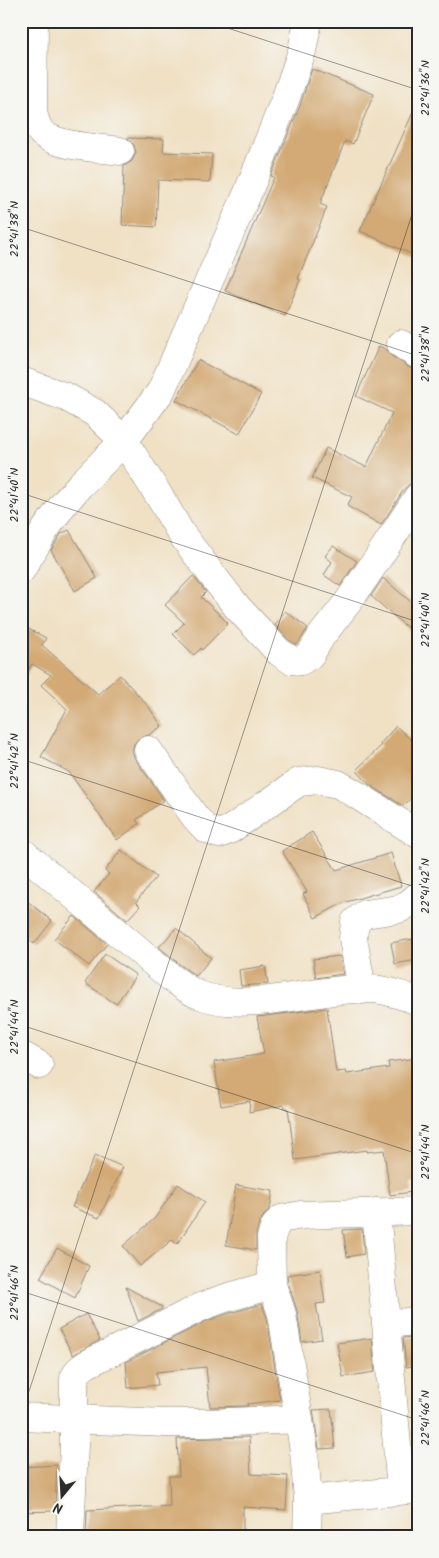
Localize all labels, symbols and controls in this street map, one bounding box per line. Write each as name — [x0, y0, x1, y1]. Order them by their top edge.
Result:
text: 22°41'36"N — [416, 60, 435, 116]
text: 22°41'38"N — [5, 201, 24, 257]
text: 22°41'38"N — [416, 326, 435, 382]
text: 22°41'40"N — [5, 468, 24, 522]
text: 22°41'40"N — [416, 593, 435, 647]
text: 22°41'42"N — [5, 733, 24, 789]
text: 22°41'42"N — [416, 858, 435, 914]
text: 22°41'44"N — [5, 999, 24, 1055]
text: 22°41'44"N — [416, 1124, 435, 1180]
text: 22°41'46"N — [5, 1265, 24, 1321]
text: 22°41'46"N — [416, 1390, 435, 1446]
north arrow — [38, 1470, 88, 1520]
text: N — [51, 1496, 66, 1519]

